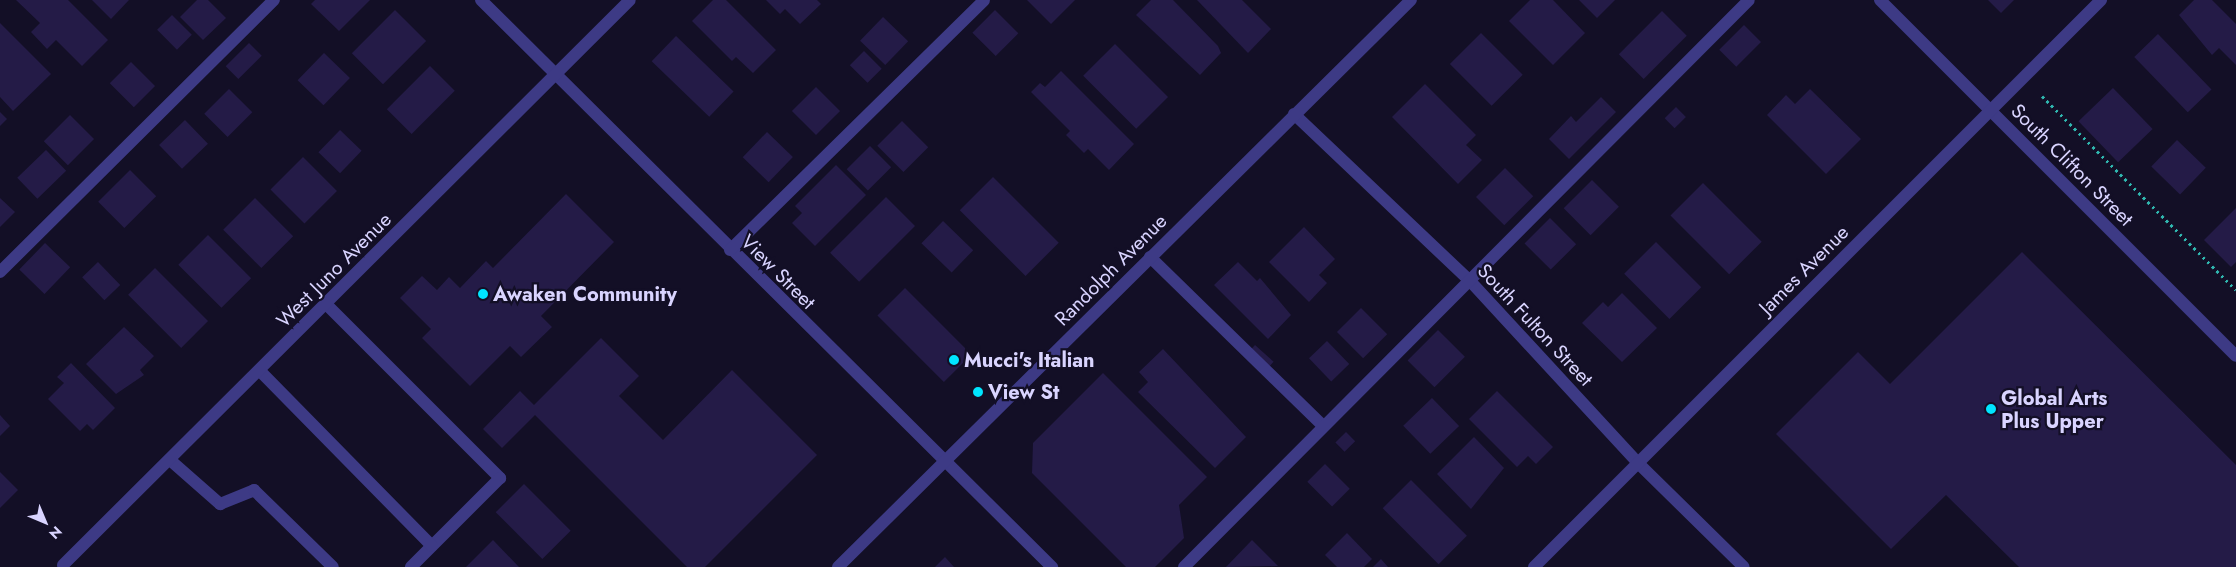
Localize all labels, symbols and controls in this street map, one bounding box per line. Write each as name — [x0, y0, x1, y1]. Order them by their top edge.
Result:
street label: South Clifton Street — [2006, 99, 2138, 231]
street label: West Juno Avenue — [272, 208, 396, 332]
street label: Randolph Avenue — [1050, 209, 1172, 331]
street label: James Avenue — [1754, 220, 1854, 320]
street label: View Street — [736, 230, 820, 314]
street label: South Fulton Street — [1472, 259, 1598, 391]
place label: Awaken Community — [493, 282, 677, 306]
marker: Awaken Community — [477, 288, 489, 300]
place label: Mucci's Italian — [964, 348, 1095, 372]
marker: Mucci's Italian — [948, 354, 960, 366]
place label: View St — [988, 380, 1059, 404]
marker: View St — [972, 386, 984, 398]
place label: Global Arts Plus Upper — [2001, 386, 2107, 433]
marker: Global Arts Plus Upper — [1985, 403, 1997, 415]
north arrow — [20, 497, 70, 547]
text: N — [45, 522, 67, 544]

